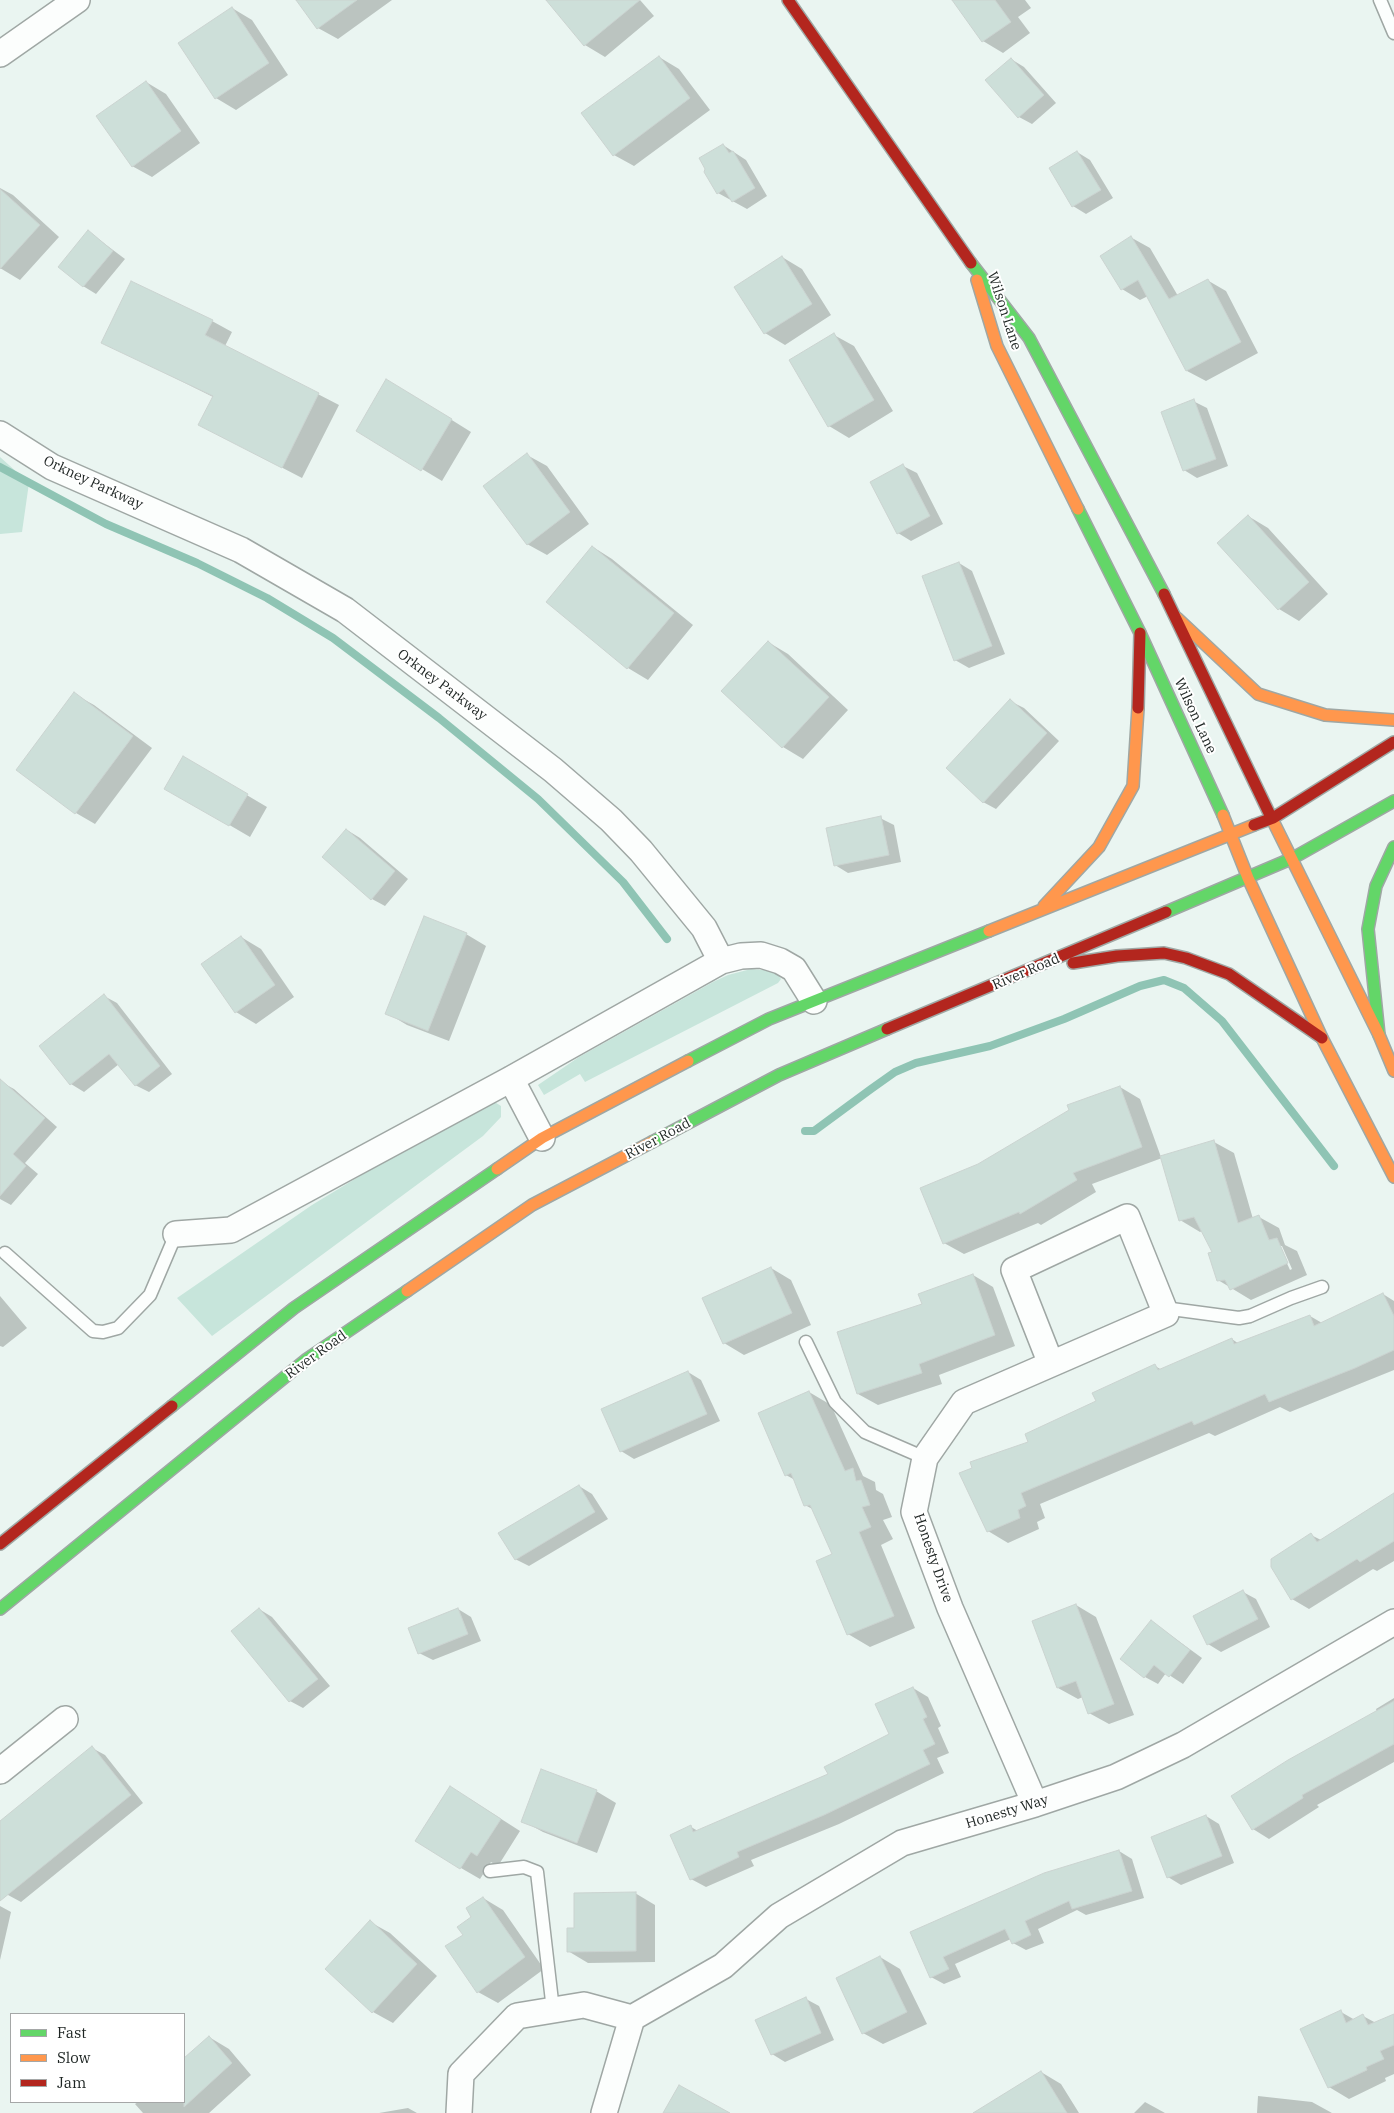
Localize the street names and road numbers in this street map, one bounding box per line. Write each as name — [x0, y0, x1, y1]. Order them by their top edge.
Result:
street label: Wilson Lane — [983, 270, 1025, 352]
street label: Orkney Parkway — [41, 453, 145, 513]
street label: Orkney Parkway — [394, 646, 490, 724]
street label: Wilson Lane — [1170, 676, 1220, 756]
street label: River Road — [990, 950, 1062, 994]
street label: River Road — [622, 1115, 694, 1163]
street label: River Road — [282, 1327, 350, 1383]
street label: Honesty Drive — [910, 1511, 956, 1605]
street label: Honesty Way — [964, 1791, 1050, 1833]

